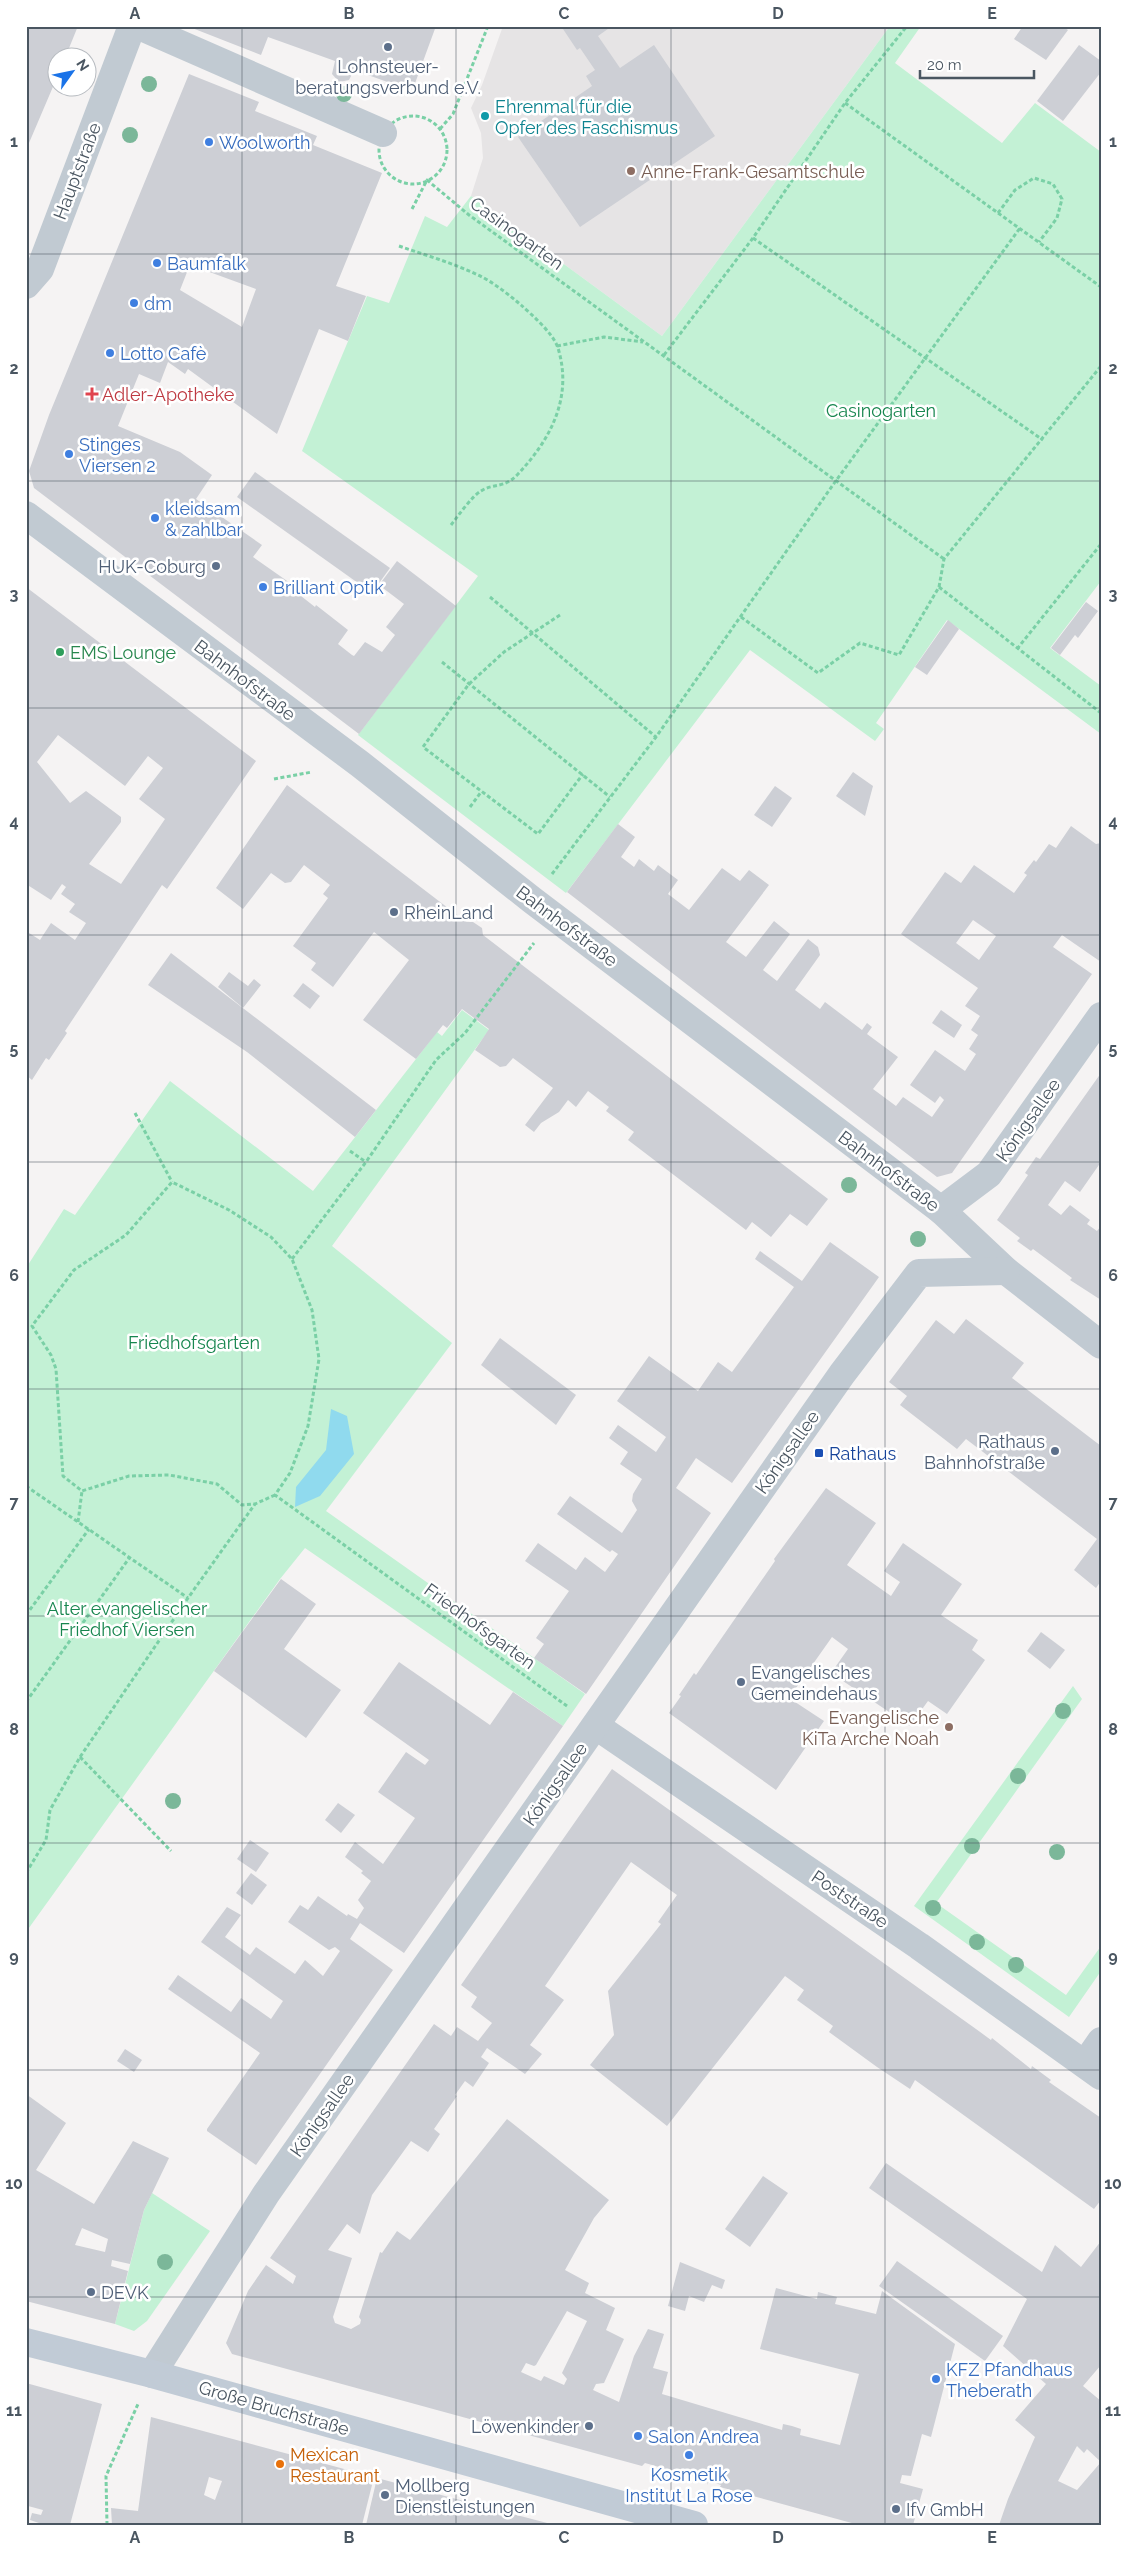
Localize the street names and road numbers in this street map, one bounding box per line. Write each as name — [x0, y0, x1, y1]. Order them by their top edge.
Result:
street label: Hauptstraße — [49, 119, 105, 222]
street label: Casinogarten — [466, 192, 568, 274]
street label: Bahnhofstraße — [190, 635, 300, 725]
street label: Bahnhofstraße — [512, 881, 622, 971]
street label: Königsallee — [992, 1074, 1065, 1166]
street label: Bahnhofstraße — [834, 1126, 944, 1216]
street label: Königsallee — [751, 1406, 824, 1498]
street label: Friedhofsgarten — [421, 1579, 539, 1673]
street label: Königsallee — [519, 1738, 592, 1830]
street label: Poststraße — [808, 1866, 893, 1932]
street label: Königsallee — [286, 2069, 359, 2161]
street label: Große Bruchstraße — [196, 2376, 352, 2440]

